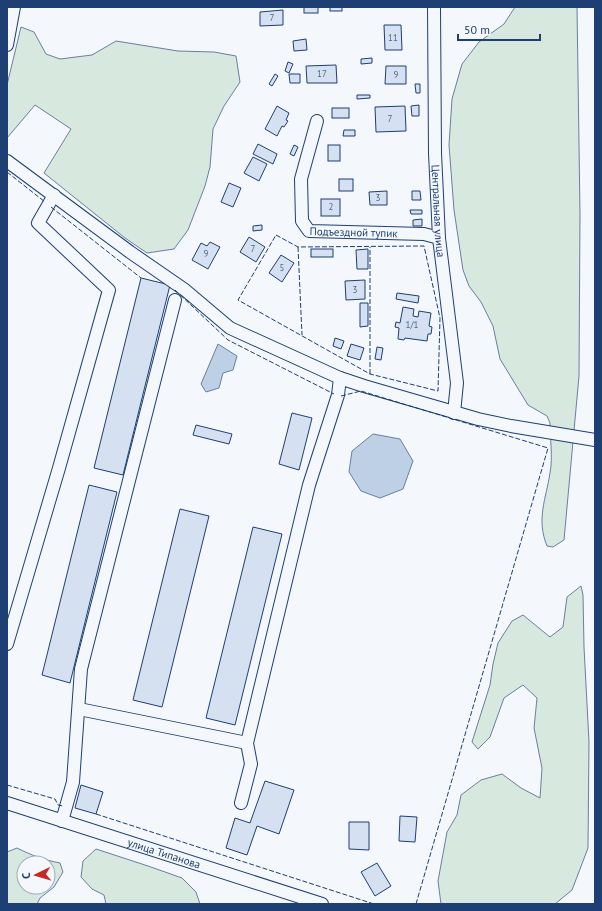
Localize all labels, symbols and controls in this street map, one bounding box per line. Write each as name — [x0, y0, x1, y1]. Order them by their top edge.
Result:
house number: 7 — [270, 12, 275, 23]
scale bar — [458, 16, 540, 42]
text: 50 m — [464, 22, 490, 37]
house number: 11 — [388, 32, 398, 43]
house number: 17 — [317, 68, 327, 79]
house number: 9 — [394, 69, 399, 80]
house number: 7 — [388, 113, 393, 124]
street label: Центральная улица — [429, 164, 448, 258]
house number: 3 — [376, 192, 381, 203]
house number: 2 — [329, 201, 334, 212]
street label: Подъездной тупик — [309, 224, 399, 240]
house number: 7 — [251, 243, 256, 254]
house number: 9 — [204, 248, 209, 259]
house number: 5 — [280, 262, 285, 273]
house number: 3 — [353, 284, 358, 295]
house number: 1/1 — [406, 319, 419, 330]
street label: улица Типанова — [126, 835, 202, 872]
north arrow — [16, 855, 56, 895]
text: С — [19, 872, 33, 880]

